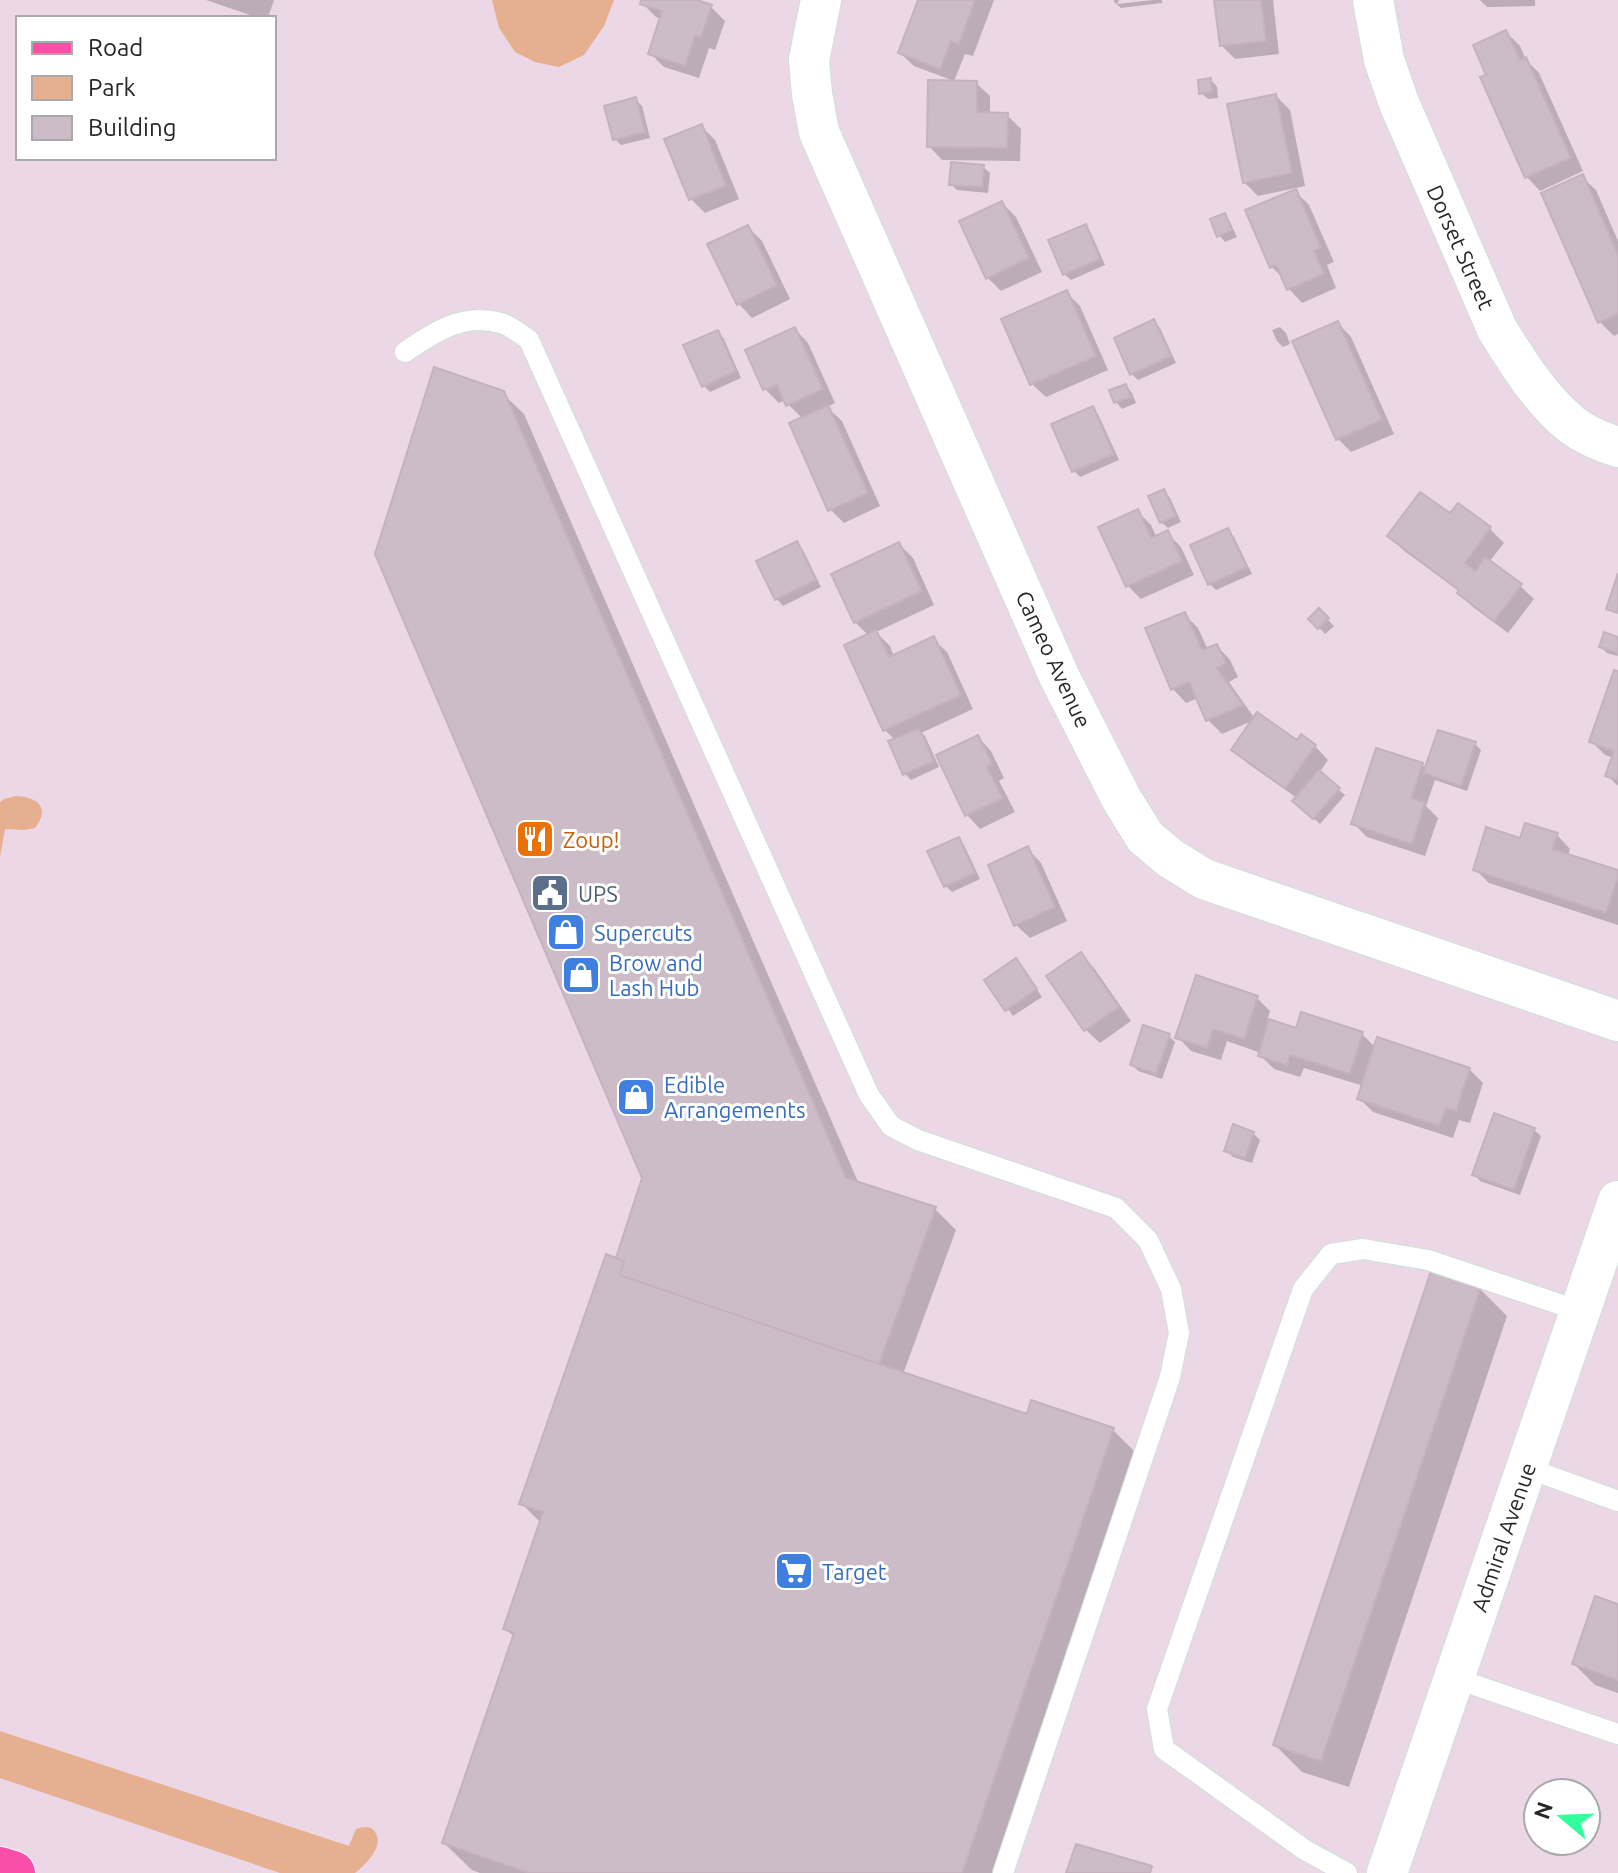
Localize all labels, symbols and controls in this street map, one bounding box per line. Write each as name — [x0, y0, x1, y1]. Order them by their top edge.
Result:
legend — [16, 16, 276, 160]
text: Road — [88, 34, 143, 61]
text: Park — [88, 74, 136, 101]
text: Building — [88, 114, 176, 141]
street label: Dorset Street — [1422, 181, 1500, 313]
street label: Cameo Avenue — [1011, 587, 1097, 731]
restaurant icon: Zoup! — [514, 818, 556, 860]
place label: Zoup! — [563, 827, 620, 852]
public building icon: UPS — [529, 872, 571, 914]
place label: UPS — [578, 881, 618, 906]
shop icon: Supercuts — [545, 911, 587, 953]
place label: Supercuts — [594, 920, 692, 945]
place label: Brow and Lash Hub — [609, 950, 703, 1000]
shop icon: Brow and Lash Hub — [560, 954, 602, 996]
place label: Edible Arrangements — [664, 1072, 806, 1122]
shop icon: Edible Arrangements — [615, 1076, 657, 1118]
street label: Admiral Avenue — [1466, 1459, 1540, 1615]
supermarket icon: Target — [773, 1550, 815, 1592]
place label: Target — [822, 1559, 887, 1584]
north arrow — [1522, 1777, 1602, 1857]
text: N — [1528, 1798, 1557, 1822]

